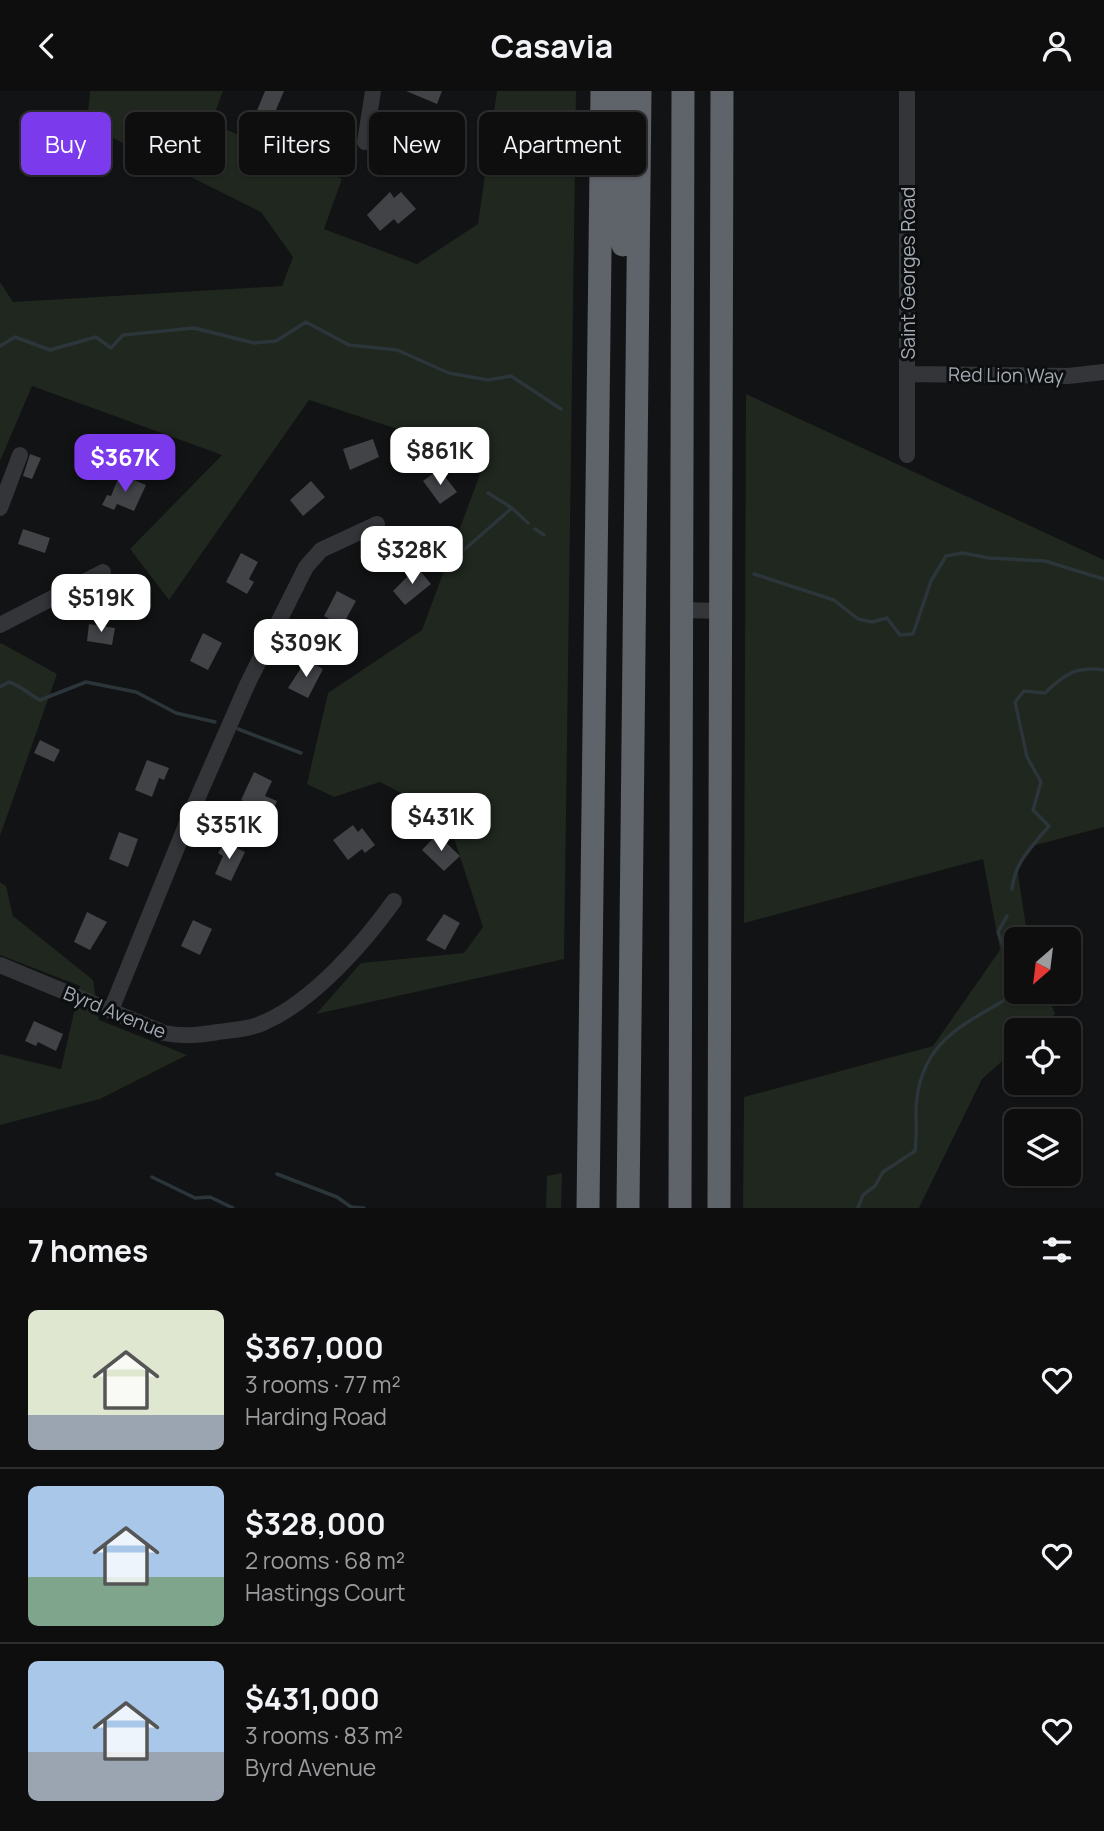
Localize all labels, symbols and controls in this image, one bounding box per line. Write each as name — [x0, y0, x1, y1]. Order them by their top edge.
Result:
text: Casavia — [491, 24, 613, 68]
icon: back — [28, 27, 66, 65]
icon: person — [1038, 27, 1076, 65]
chip: Buy — [21, 112, 111, 175]
chip: Rent — [125, 112, 225, 175]
chip: Filters — [239, 112, 355, 175]
chip: New — [369, 112, 465, 175]
chip: Apartment — [479, 112, 646, 175]
street label: Saint Georges Road — [895, 187, 921, 359]
street label: Red Lion Way — [948, 361, 1064, 389]
pin: $861K — [391, 427, 489, 487]
text: $861K — [406, 434, 474, 466]
pin: $367K — [76, 435, 174, 494]
text: $367K — [90, 441, 160, 473]
pin: $328K — [363, 526, 461, 586]
text: $328K — [377, 533, 447, 565]
pin: $519K — [52, 575, 150, 634]
text: $519K — [67, 581, 135, 613]
pin: $309K — [257, 619, 355, 679]
text: $309K — [270, 626, 342, 658]
pin: $431K — [392, 793, 490, 853]
text: $431K — [408, 800, 474, 832]
pin: $351K — [180, 801, 278, 861]
text: $351K — [196, 808, 262, 840]
north arrow — [1004, 927, 1082, 1005]
map controls — [1004, 927, 1081, 1186]
street label: Byrd Avenue — [60, 980, 170, 1044]
button: locate — [1004, 1018, 1081, 1095]
button: layers — [1004, 1109, 1081, 1186]
text: 7 homes — [28, 1230, 148, 1271]
icon: filters — [1038, 1231, 1076, 1269]
text: $367,000 — [245, 1327, 384, 1368]
icon: home — [84, 1338, 168, 1422]
icon: heart — [1038, 1361, 1076, 1399]
text: 3 rooms · 77 m² — [245, 1368, 401, 1400]
text: Harding Road — [245, 1400, 387, 1432]
text: $328,000 — [245, 1503, 386, 1544]
icon: home — [84, 1514, 168, 1598]
icon: heart — [1038, 1537, 1076, 1575]
text: 2 rooms · 68 m² — [245, 1544, 405, 1576]
text: Hastings Court — [245, 1576, 405, 1608]
text: $431,000 — [245, 1678, 380, 1719]
icon: home — [84, 1689, 168, 1773]
icon: heart — [1038, 1712, 1076, 1750]
text: 3 rooms · 83 m² — [245, 1719, 403, 1751]
text: Byrd Avenue — [245, 1751, 376, 1783]

